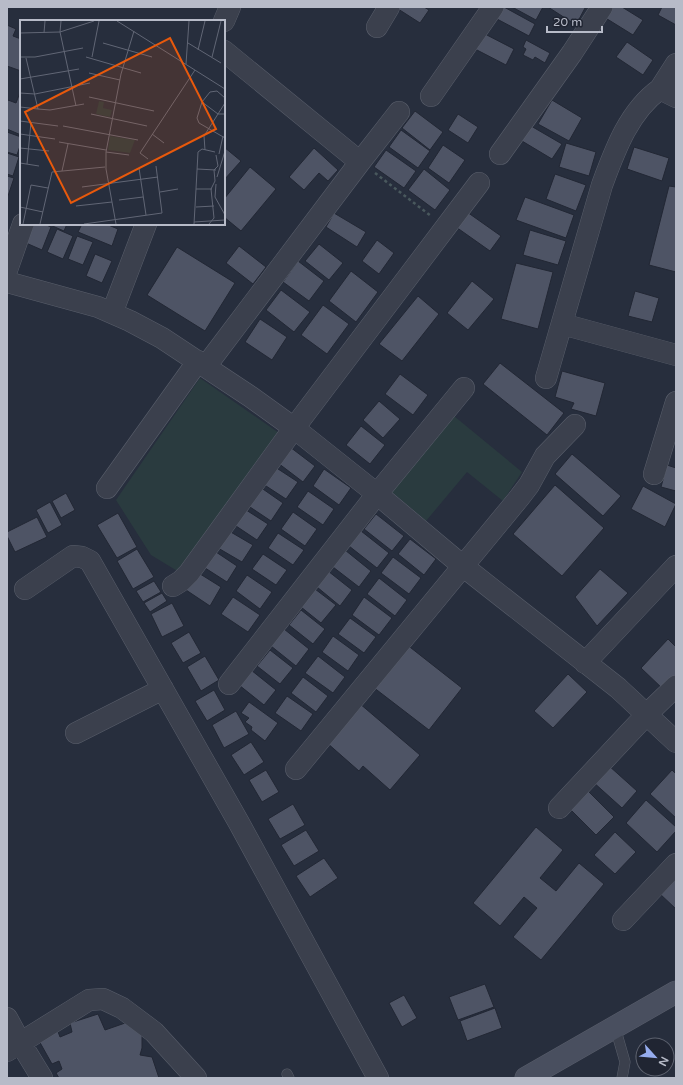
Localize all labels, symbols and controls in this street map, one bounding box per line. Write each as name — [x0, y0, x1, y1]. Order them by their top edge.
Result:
scale bar — [547, 8, 602, 34]
text: 20 m — [553, 15, 582, 29]
inset map — [20, 20, 225, 225]
north arrow — [635, 1037, 675, 1077]
text: N — [656, 1054, 671, 1068]

